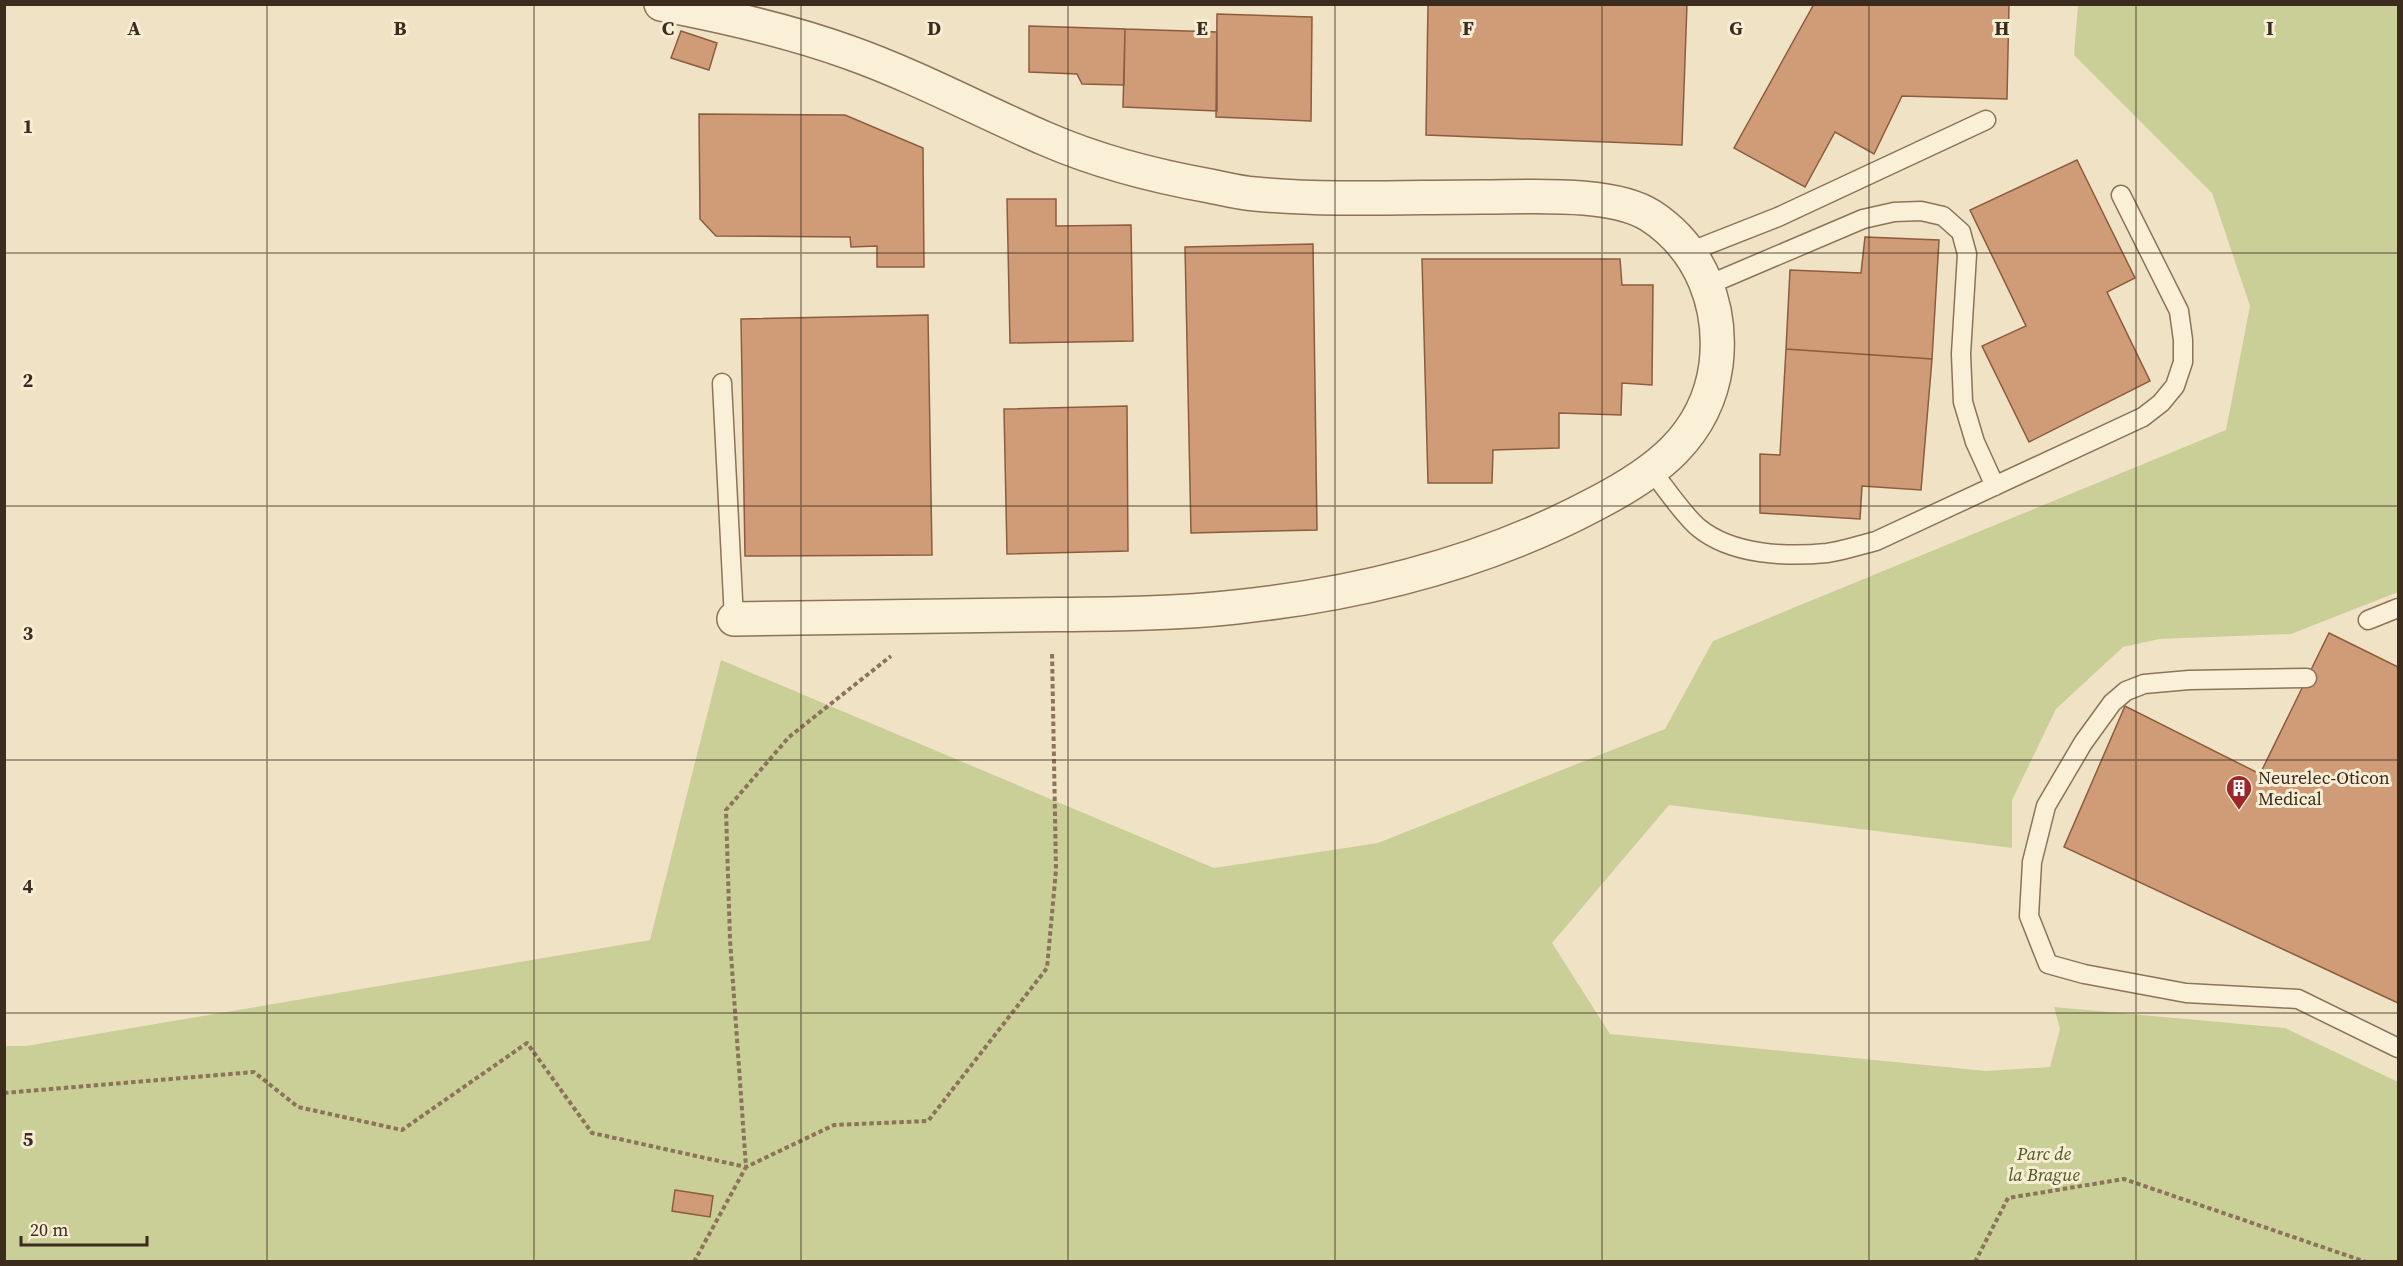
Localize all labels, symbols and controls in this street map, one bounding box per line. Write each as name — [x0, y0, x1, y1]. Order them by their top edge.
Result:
text: A — [127, 14, 141, 42]
text: B — [393, 14, 407, 42]
text: C — [662, 14, 674, 42]
text: D — [927, 14, 941, 42]
text: E — [1196, 14, 1208, 42]
text: F — [1462, 14, 1474, 42]
text: G — [1729, 14, 1743, 42]
text: H — [1994, 14, 2010, 42]
text: I — [2266, 14, 2274, 42]
text: 1 — [23, 112, 33, 140]
text: 2 — [23, 366, 34, 394]
text: 3 — [23, 619, 34, 647]
place label: Neurelec-Oticon Medical — [2258, 765, 2390, 811]
building icon: Neurelec-Oticon Medical — [2224, 773, 2254, 811]
text: 4 — [23, 872, 34, 900]
text: 5 — [23, 1125, 34, 1153]
park label: Parc de la Brague — [2008, 1141, 2080, 1187]
scale bar — [21, 1209, 147, 1247]
text: 20 m — [30, 1217, 68, 1242]

